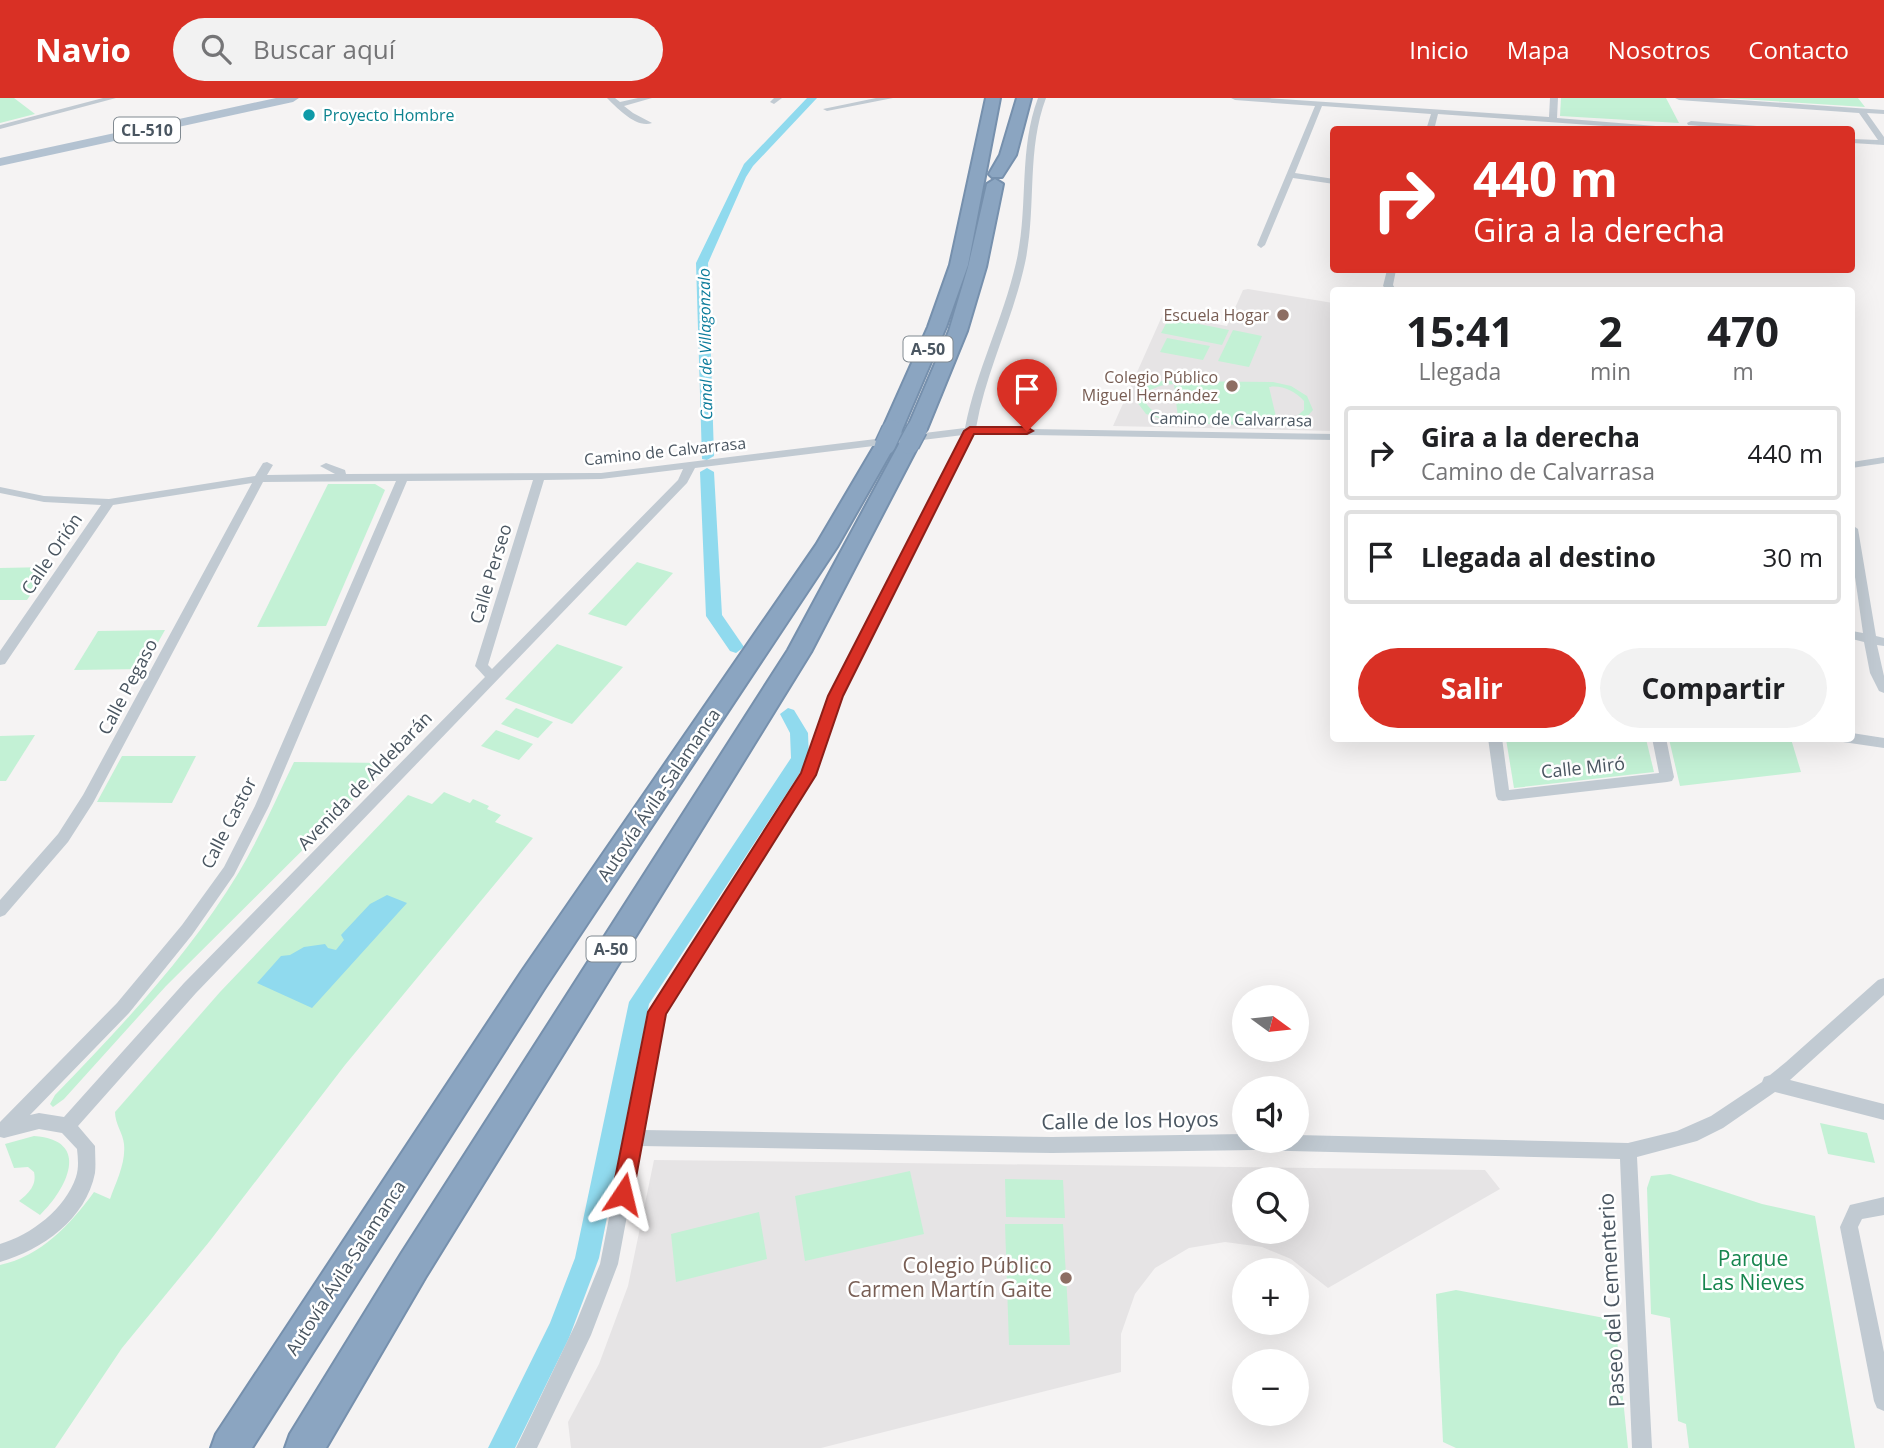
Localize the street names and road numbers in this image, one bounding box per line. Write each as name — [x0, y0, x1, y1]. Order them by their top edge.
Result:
road number: CL-510 — [114, 118, 180, 142]
road number: A-50 — [904, 336, 953, 362]
street label: Camino de Calvarrasa — [1149, 407, 1313, 431]
street label: Camino de Calvarrasa — [583, 432, 747, 470]
street label: Calle Orión — [15, 508, 87, 599]
street label: Calle Perseo — [464, 521, 517, 626]
street label: Calle Pegaso — [92, 634, 162, 739]
street label: Autovía Ávila-Salamanca — [591, 703, 725, 886]
street label: Avenida de Aldebarán — [292, 706, 437, 855]
street label: Calle Miró — [1540, 751, 1626, 783]
street label: Calle Castor — [195, 772, 262, 872]
road number: A-50 — [586, 936, 636, 962]
street label: Calle de los Hoyos — [1041, 1104, 1219, 1136]
street label: Autovía Ávila-Salamanca — [280, 1175, 411, 1359]
street label: Paseo del Cementerio — [1591, 1192, 1631, 1408]

